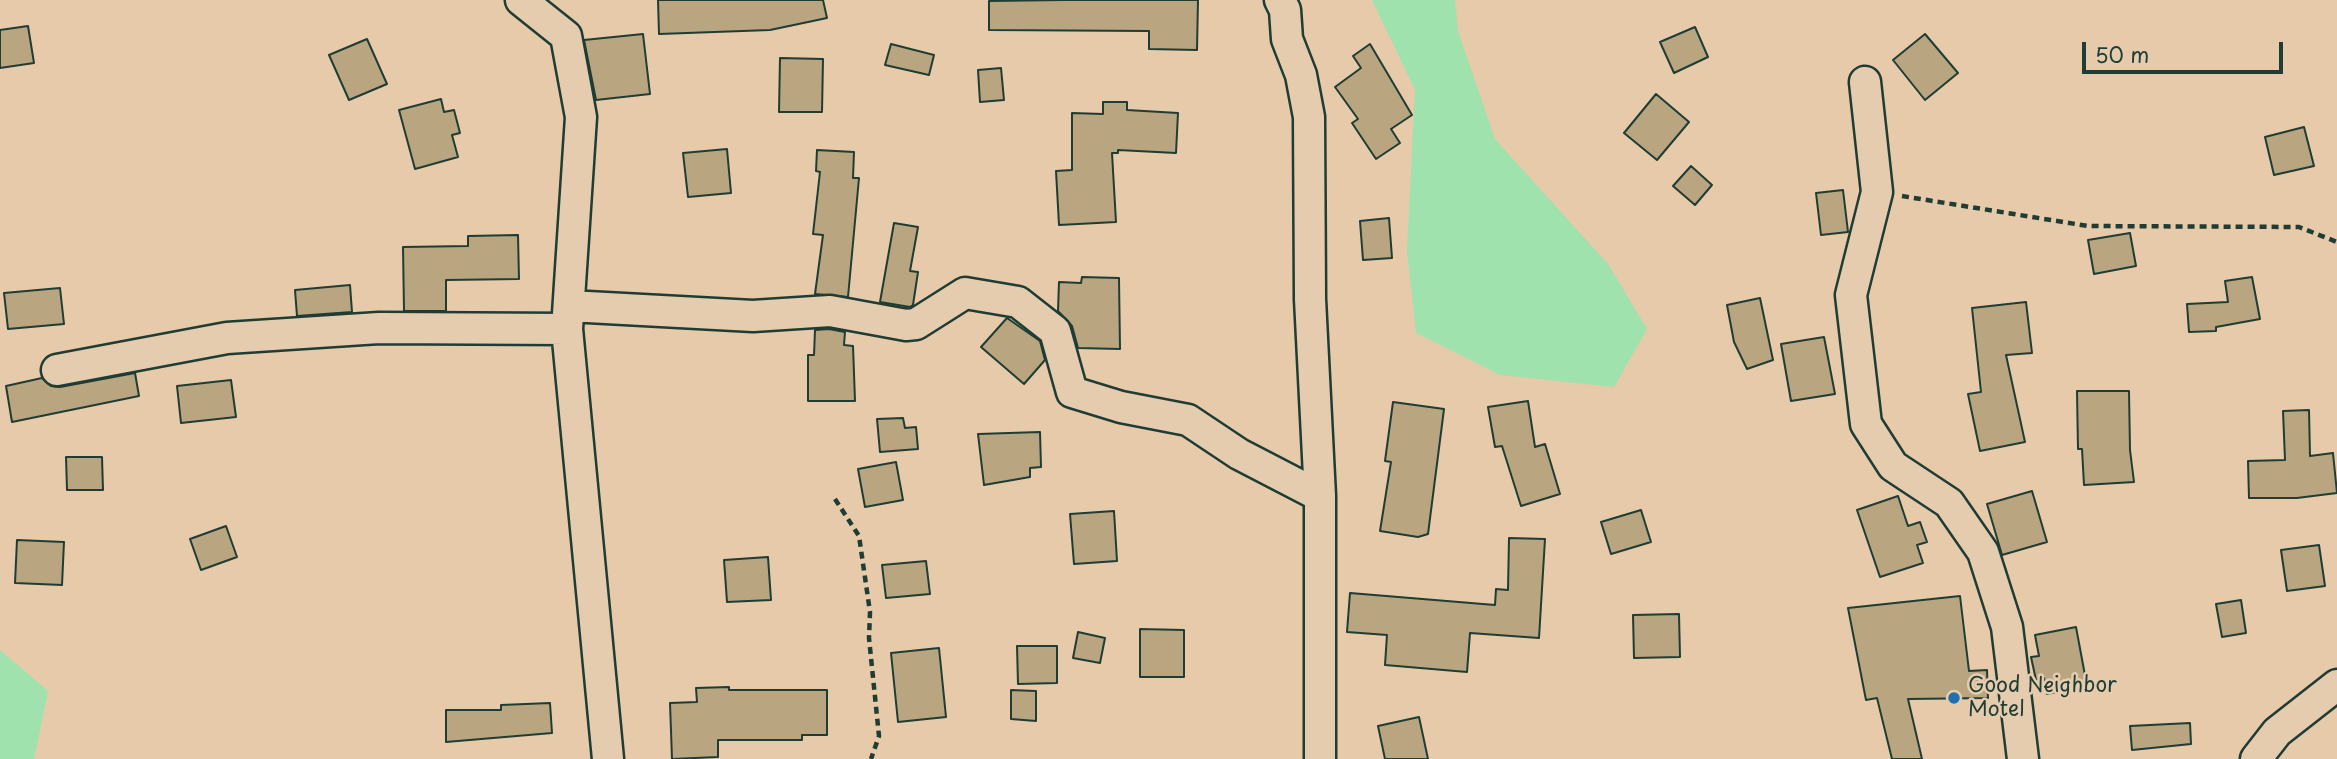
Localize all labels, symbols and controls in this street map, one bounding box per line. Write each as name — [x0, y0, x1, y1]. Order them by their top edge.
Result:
scale bar — [2085, 28, 2286, 72]
text: 50 m — [2095, 38, 2149, 70]
place label: Good Neighbor Motel — [1968, 673, 2117, 723]
marker: Good Neighbor Motel — [1946, 690, 1962, 706]

